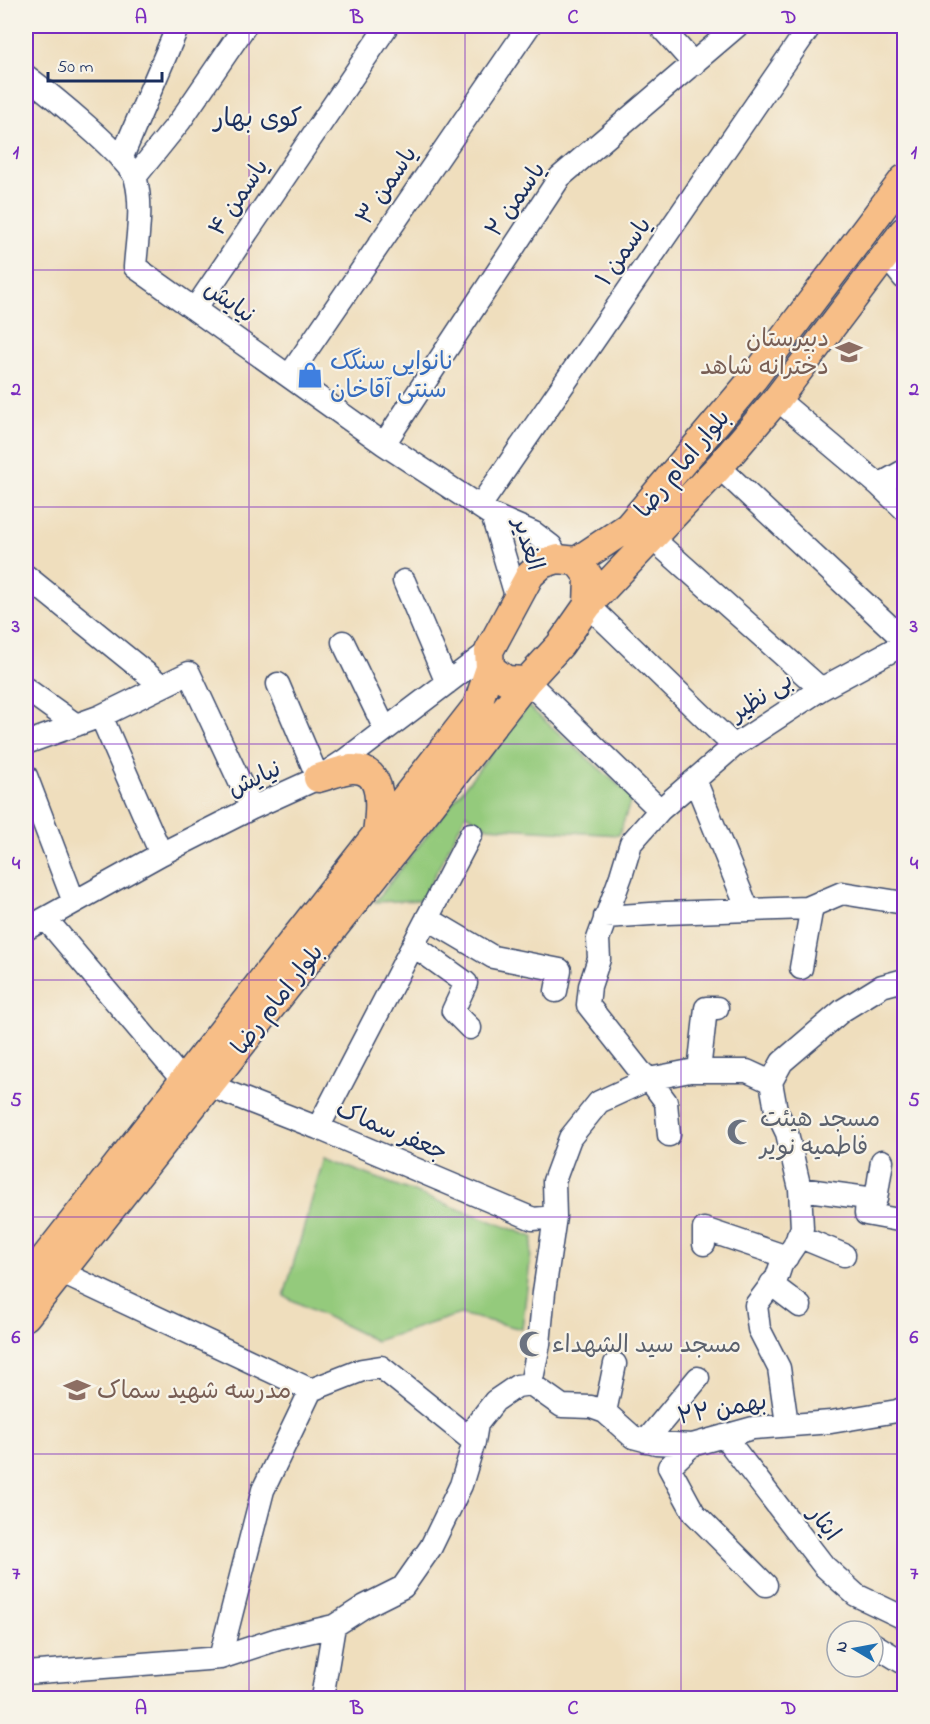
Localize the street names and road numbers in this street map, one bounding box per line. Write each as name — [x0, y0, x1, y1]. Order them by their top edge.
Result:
street label: یاسمن ۳ — [349, 140, 427, 233]
street label: یاسمن ۴ — [201, 152, 279, 244]
street label: یاسمن ۲ — [478, 155, 556, 245]
street label: یاسمن ۱ — [588, 211, 662, 294]
street label: نیایش — [196, 273, 261, 333]
street label: بلوار امام رضا — [628, 403, 740, 527]
street label: الغدیر — [502, 512, 551, 575]
street label: بی نظیر — [722, 665, 801, 733]
street label: نیایش — [223, 753, 288, 808]
street label: بلوار امام رضا — [224, 937, 334, 1064]
street label: جعفر سماک — [330, 1093, 452, 1172]
street label: ۲۲ بهمن — [675, 1385, 770, 1436]
street label: ایثار — [797, 1498, 848, 1549]

